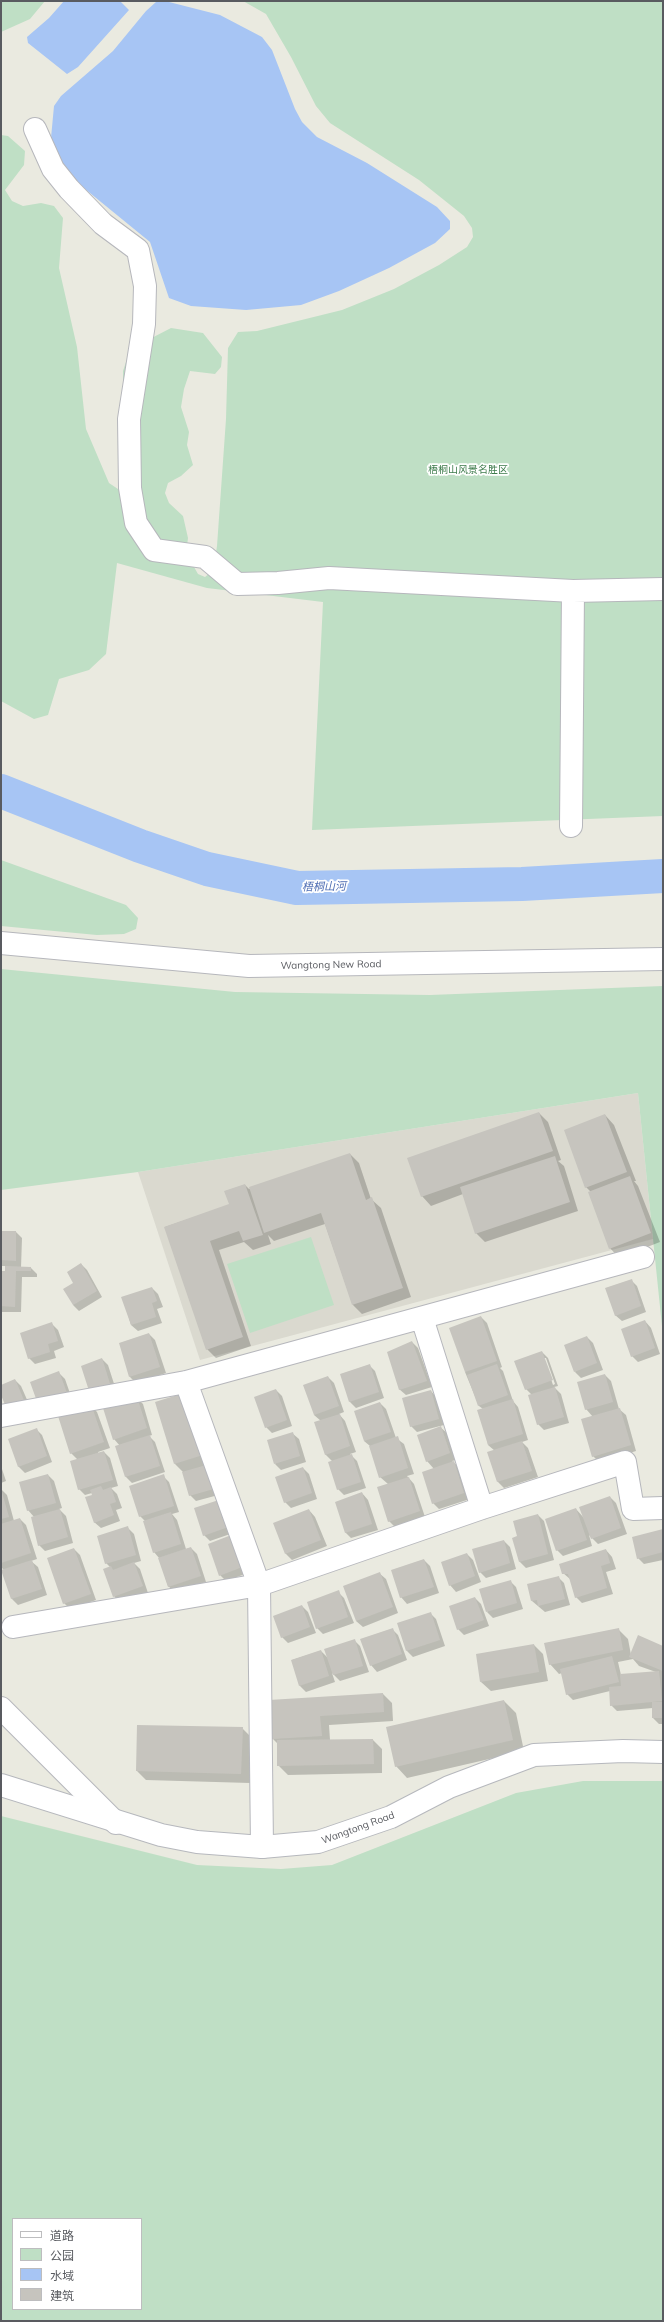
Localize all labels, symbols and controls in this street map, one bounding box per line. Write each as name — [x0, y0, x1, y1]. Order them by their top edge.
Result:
park label: 梧桐山风景名胜区 — [428, 464, 508, 476]
water label: 梧桐山河 — [302, 880, 346, 894]
street label: Wangtong New Road — [281, 958, 381, 972]
street label: Wangtong Road — [320, 1809, 396, 1847]
legend — [12, 2218, 142, 2310]
text: 道路 — [50, 2228, 74, 2243]
text: 公园 — [50, 2248, 74, 2263]
text: 水域 — [50, 2268, 74, 2283]
text: 建筑 — [50, 2288, 74, 2303]

